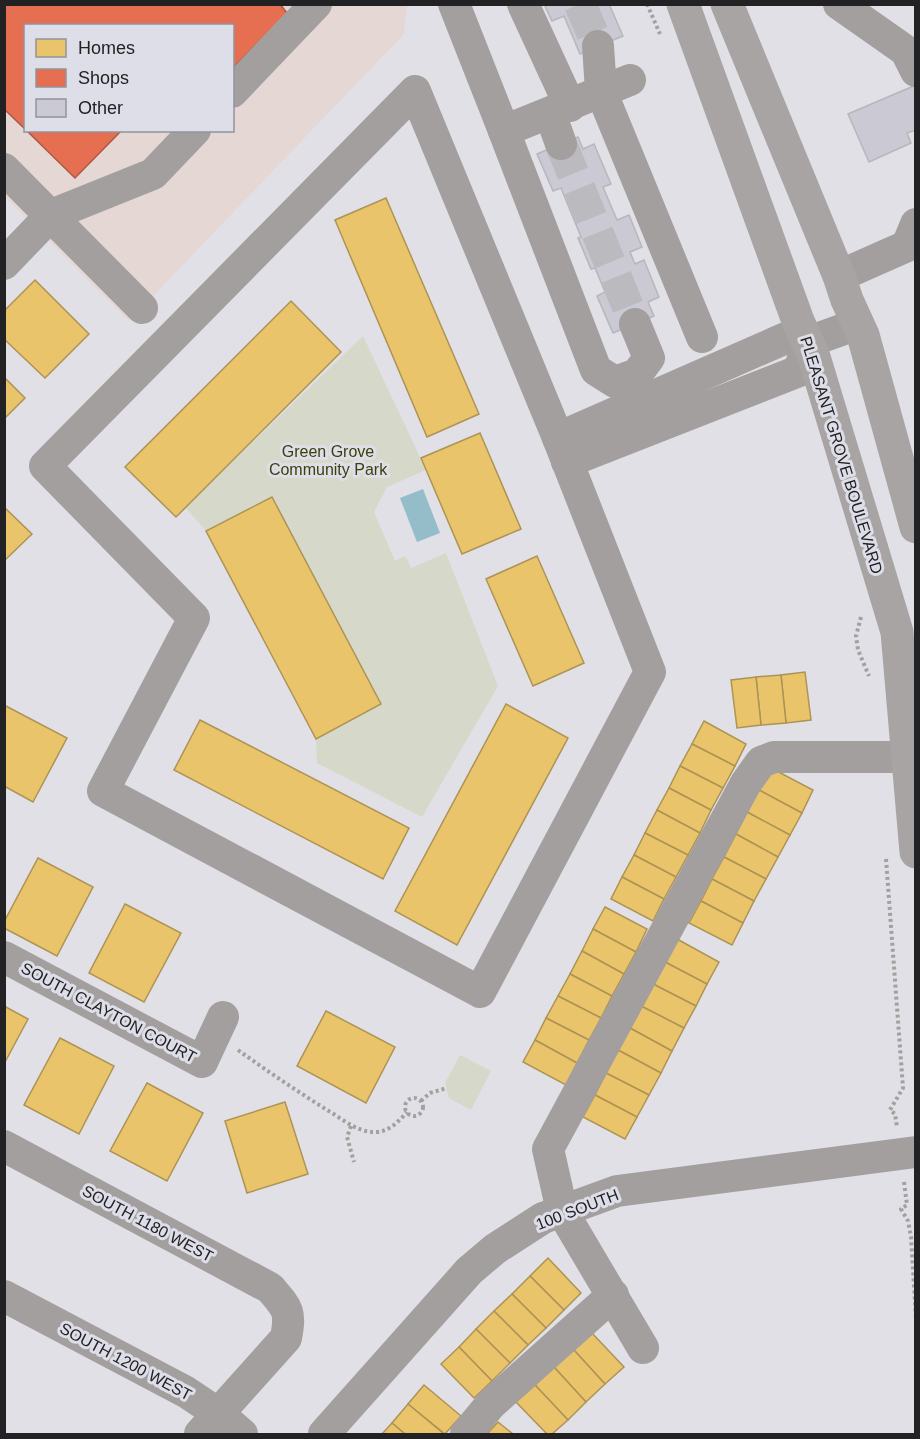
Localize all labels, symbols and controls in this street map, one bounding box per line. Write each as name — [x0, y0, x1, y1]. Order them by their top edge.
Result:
legend — [24, 24, 234, 132]
text: Homes — [78, 38, 135, 58]
text: Shops — [78, 68, 129, 88]
text: Other — [78, 98, 123, 118]
street label: PLEASANT GROVE BOULEVARD — [797, 334, 886, 576]
park label: Green Grove Community Park — [269, 443, 388, 478]
street label: SOUTH CLAYTON COURT — [18, 959, 199, 1066]
street label: SOUTH 1180 WEST — [80, 1182, 216, 1265]
street label: 100 SOUTH — [533, 1186, 621, 1233]
street label: SOUTH 1200 WEST — [57, 1319, 195, 1403]

